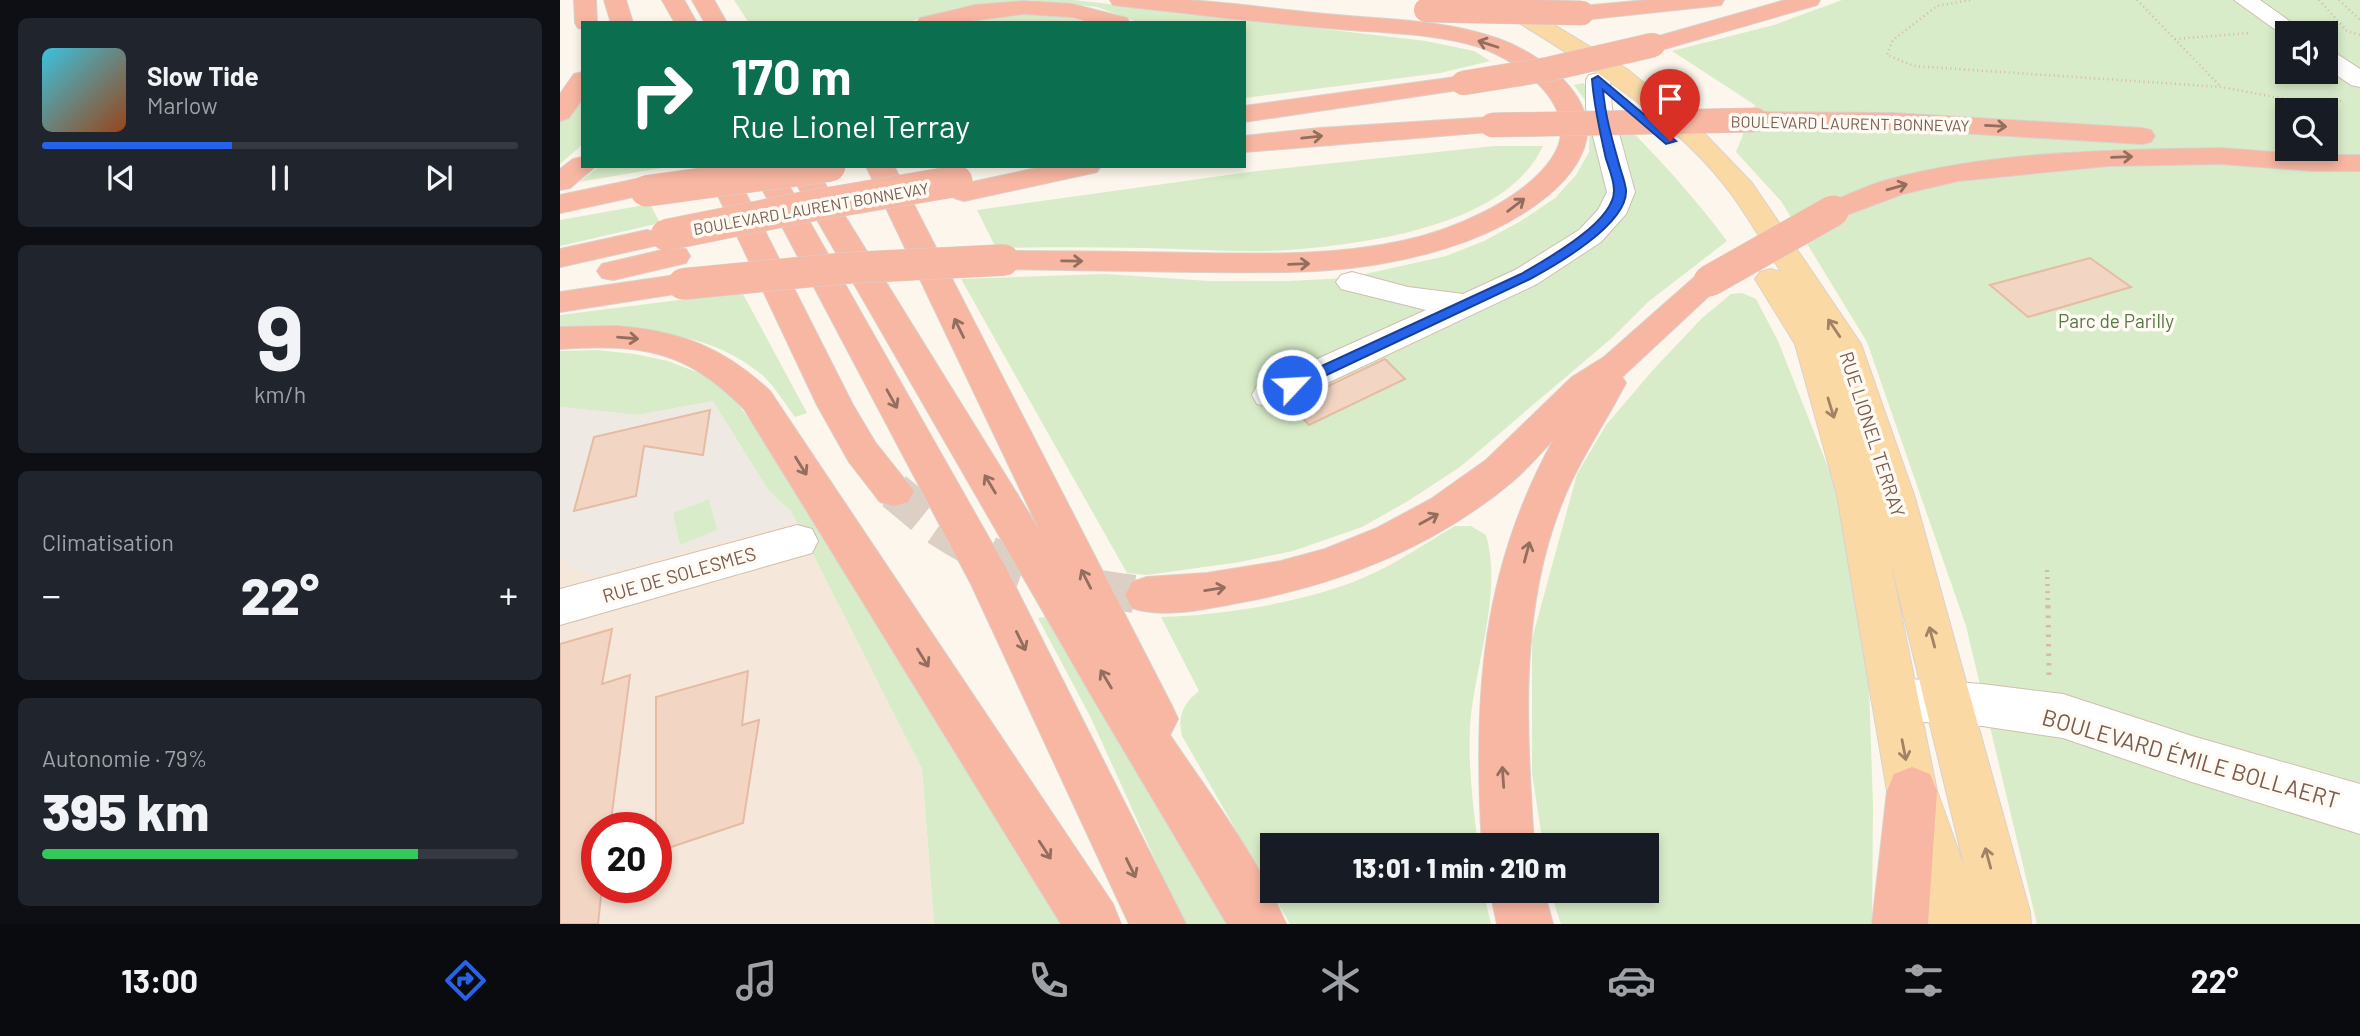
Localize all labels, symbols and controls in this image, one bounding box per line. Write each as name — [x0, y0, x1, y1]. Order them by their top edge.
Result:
map controls — [2275, 21, 2338, 161]
button: sound — [2275, 21, 2338, 84]
one-way arrow — [1478, 37, 1500, 50]
text: 170 m — [731, 46, 851, 105]
icon: right — [616, 49, 707, 140]
text: Slow Tide — [147, 60, 259, 91]
pin — [1640, 69, 1700, 141]
icon: arrive — [1651, 80, 1689, 118]
text: Marlow — [147, 91, 218, 119]
button: search — [2275, 98, 2338, 161]
text: Rue Lionel Terray — [731, 106, 970, 144]
street label: BOULEVARD LAURENT BONNEVAY — [1730, 111, 1970, 135]
one-way arrow — [1984, 120, 2007, 133]
one-way arrow — [1300, 130, 1323, 143]
one-way arrow — [2110, 151, 2133, 164]
icon: previous — [102, 159, 140, 197]
icon: pause — [261, 159, 299, 197]
icon: next — [420, 159, 458, 197]
street label: BOULEVARD LAURENT BONNEVAY — [692, 178, 930, 238]
one-way arrow — [1885, 180, 1907, 193]
one-way arrow — [1507, 198, 1525, 213]
one-way arrow — [1060, 254, 1083, 268]
one-way arrow — [1288, 257, 1311, 270]
text: 9 — [256, 280, 304, 389]
park label: Parc de Parilly — [2058, 309, 2174, 332]
one-way arrow — [951, 318, 965, 339]
one-way arrow — [1827, 319, 1841, 338]
one-way arrow — [616, 332, 639, 345]
position arrow — [1255, 348, 1329, 422]
street label: RUE LIONEL TERRAY — [1835, 348, 1911, 520]
text: km/h — [254, 380, 306, 408]
one-way arrow — [885, 388, 899, 408]
one-way arrow — [1825, 397, 1838, 419]
one-way arrow — [795, 455, 809, 475]
one-way arrow — [982, 475, 996, 495]
one-way arrow — [1418, 511, 1439, 525]
text: Climatisation — [42, 528, 174, 556]
street label: RUE DE SOLESMES — [600, 541, 758, 607]
one-way arrow — [1521, 541, 1534, 564]
text: 22° — [241, 563, 319, 625]
one-way arrow — [1078, 569, 1092, 590]
text: − — [42, 571, 61, 617]
text: + — [499, 571, 518, 617]
one-way arrow — [1203, 582, 1226, 595]
one-way arrow — [1925, 626, 1938, 649]
one-way arrow — [1015, 630, 1028, 651]
one-way arrow — [916, 648, 930, 667]
one-way arrow — [1099, 670, 1113, 690]
street label: BOULEVARD ÉMILE BOLLAERT — [2039, 702, 2343, 814]
one-way arrow — [1898, 738, 1912, 761]
text: Autonomie · 79% — [42, 744, 207, 772]
one-way arrow — [1496, 766, 1509, 789]
text: 395 km — [42, 779, 209, 841]
speed limit sign: 20 — [581, 812, 672, 903]
one-way arrow — [1039, 839, 1053, 859]
one-way arrow — [1981, 847, 1994, 869]
text: 13:01 · 1 min · 210 m — [1353, 852, 1566, 883]
one-way arrow — [1124, 857, 1138, 878]
icon: directions — [441, 956, 490, 1005]
icon: music — [732, 956, 781, 1005]
icon: phone — [1024, 956, 1073, 1005]
icon: climate — [1316, 956, 1365, 1005]
icon: car — [1607, 956, 1656, 1005]
icon: filters — [1899, 956, 1948, 1005]
text: 13:00 — [121, 961, 198, 999]
text: 22° — [2191, 961, 2239, 999]

